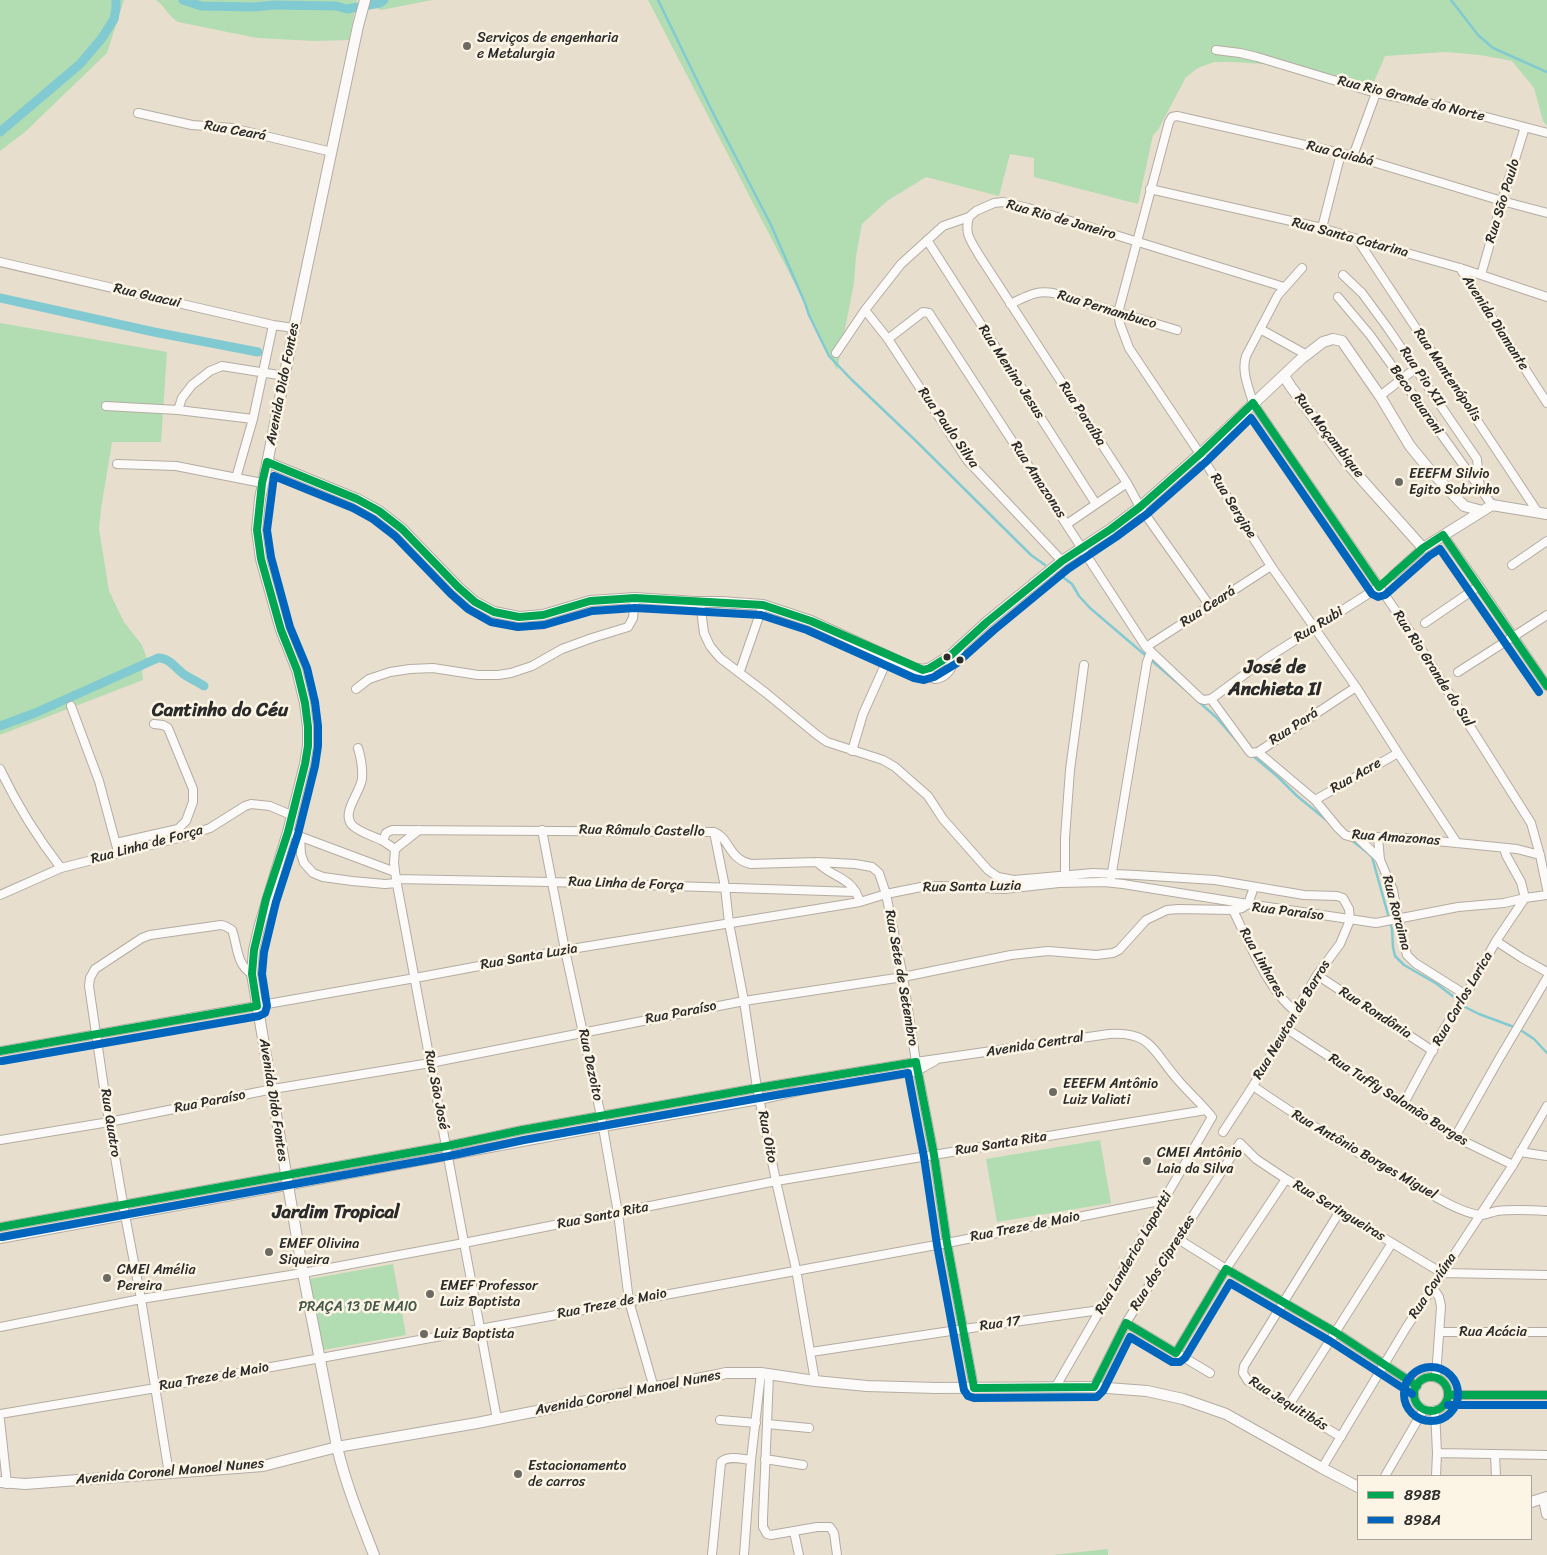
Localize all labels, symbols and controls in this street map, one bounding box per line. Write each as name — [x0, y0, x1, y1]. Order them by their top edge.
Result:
place label: Serviços de engenharia e Metalurgia — [477, 30, 618, 62]
marker: Serviços de engenharia e Metalurgia — [461, 40, 473, 52]
street label: Rua Rio Grande do Norte — [1336, 73, 1486, 125]
street label: Rua Ceará — [203, 117, 267, 145]
street label: Rua Cuiabá — [1305, 138, 1375, 170]
street label: Rua São Paulo — [1482, 157, 1524, 245]
street label: Rua Rio de Janeiro — [1004, 196, 1118, 244]
street label: Rua Santa Catarina — [1290, 214, 1410, 262]
street label: Avenida Diamante — [1458, 272, 1532, 374]
street label: Rua Guacui — [112, 280, 182, 312]
street label: Rua Pernambuco — [1055, 287, 1159, 333]
street label: Avenida Dido Fontes — [263, 322, 303, 446]
street label: Rua Menino Jesus — [974, 322, 1048, 422]
street label: Rua Mantenópolis — [1410, 325, 1484, 425]
street label: Rua Pio XII — [1396, 344, 1448, 410]
street label: Beco Guarani — [1386, 362, 1446, 438]
street label: Rua Paraíba — [1055, 379, 1109, 449]
street label: Rua Paulo Silva — [914, 384, 982, 472]
street label: Rua Moçambique — [1291, 390, 1367, 482]
street label: Rua Amazonas — [1007, 438, 1069, 522]
place label: EEEFM Silvio Egito Sobrinho — [1409, 466, 1500, 498]
street label: Rua Sergipe — [1206, 470, 1260, 542]
marker: EEEFM Silvio Egito Sobrinho — [1393, 476, 1405, 488]
street label: Rua Ceará — [1177, 583, 1239, 631]
street label: Rua Rubi — [1292, 604, 1346, 646]
street label: Rua Rio Grande do Sul — [1389, 608, 1477, 730]
unlabelled marker — [942, 652, 952, 662]
unlabelled marker — [955, 655, 965, 665]
district label: José de Anchieta II — [1228, 657, 1322, 701]
district label: Cantinho do Céu — [152, 700, 288, 722]
street label: Rua Pará — [1266, 705, 1322, 749]
street label: Rua Acre — [1328, 755, 1384, 797]
street label: Rua Linha de Força — [89, 822, 205, 868]
street label: Rua Rômulo Castello — [579, 822, 705, 840]
street label: Rua Amazonas — [1351, 827, 1441, 849]
street label: Rua Linha de Força — [568, 874, 684, 894]
street label: Rua Roraima — [1378, 874, 1414, 952]
street label: Rua Santa Luzia — [923, 878, 1021, 896]
street label: Rua Paraíso — [1251, 899, 1325, 925]
street label: Rua Sete de Setembro — [881, 909, 921, 1047]
street label: Rua Linhares — [1235, 925, 1289, 1001]
street label: Rua Santa Luzia — [479, 940, 579, 974]
street label: Rua Carlos Larica — [1429, 949, 1497, 1049]
street label: Rua Newton de Barros — [1250, 957, 1334, 1083]
street label: Rua Rondônia — [1336, 983, 1414, 1043]
street label: Rua Paraíso — [644, 998, 718, 1028]
street label: Rua Dezoito — [574, 1028, 606, 1102]
street label: Avenida Central — [985, 1029, 1085, 1061]
street label: Avenida Dido Fontes — [255, 1037, 291, 1163]
street label: Rua São José — [420, 1049, 452, 1131]
street label: Rua Tuffy Salomão Borges — [1325, 1050, 1471, 1150]
place label: EEEFM Antônio Luiz Valiati — [1063, 1076, 1158, 1108]
marker: EEEFM Antônio Luiz Valiati — [1047, 1086, 1059, 1098]
street label: Rua Paraíso — [173, 1087, 247, 1117]
street label: Rua Quatro — [96, 1088, 124, 1158]
street label: Rua Antônio Borges Miguel — [1288, 1107, 1440, 1203]
street label: Rua Oito — [754, 1109, 780, 1165]
street label: Rua Santa Rita — [954, 1128, 1048, 1160]
place label: CMEI Antônio Laia da Silva — [1157, 1145, 1242, 1178]
marker: CMEI Antônio Laia da Silva — [1141, 1155, 1153, 1167]
street label: Rua Seringueiras — [1290, 1177, 1388, 1245]
street label: Rua Landerico Laportti — [1092, 1189, 1176, 1317]
street label: Rua Santa Rita — [556, 1199, 650, 1233]
district label: Jardim Tropical — [272, 1202, 400, 1224]
street label: Rua Treze de Maio — [969, 1208, 1081, 1246]
street label: Rua dos Ciprestes — [1127, 1212, 1199, 1314]
place label: EMEF Olivina Siqueira — [279, 1236, 359, 1268]
marker: EMEF Olivina Siqueira — [263, 1246, 275, 1258]
street label: Rua Caviúna — [1406, 1250, 1460, 1322]
place label: CMEI Amélia Pereira — [117, 1262, 195, 1294]
marker: CMEI Amélia Pereira — [101, 1272, 113, 1284]
place label: EMEF Professor Luiz Baptista — [440, 1278, 538, 1310]
street label: Rua Treze de Maio — [556, 1285, 668, 1323]
marker: EMEF Professor Luiz Baptista — [424, 1288, 436, 1300]
park label: PRAÇA 13 DE MAIO — [299, 1299, 417, 1315]
street label: Rua 17 — [979, 1313, 1021, 1335]
street label: Rua Acácia — [1459, 1324, 1527, 1340]
place label: Luiz Baptista — [434, 1326, 514, 1342]
marker: Luiz Baptista — [418, 1328, 430, 1340]
street label: Rua Treze de Maio — [158, 1359, 270, 1395]
street label: Avenida Coronel Manoel Nunes — [534, 1367, 722, 1419]
street label: Rua Jequitibás — [1246, 1373, 1330, 1435]
street label: Avenida Coronel Manoel Nunes — [75, 1455, 265, 1489]
place label: Estacionamento de carros — [528, 1458, 626, 1490]
marker: Estacionamento de carros — [512, 1468, 524, 1480]
legend — [1357, 1475, 1532, 1540]
text: 898B — [1404, 1482, 1441, 1508]
text: 898A — [1404, 1507, 1441, 1533]

